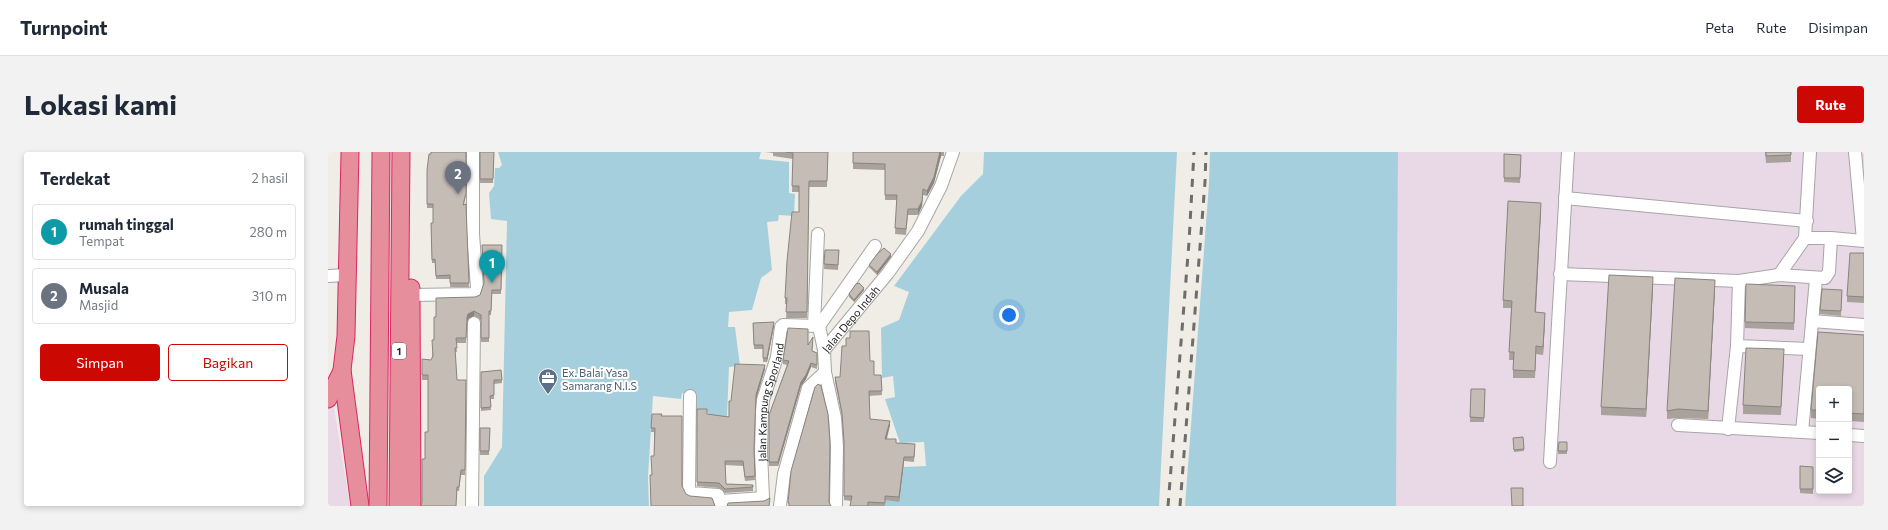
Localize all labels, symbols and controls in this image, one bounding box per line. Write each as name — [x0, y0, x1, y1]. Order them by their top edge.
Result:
text: Turnpoint — [20, 16, 108, 39]
text: Peta — [1705, 19, 1734, 36]
text: Rute — [1756, 19, 1786, 36]
text: Disimpan — [1808, 19, 1868, 36]
button: Rute — [1797, 86, 1864, 123]
text: Lokasi kami — [24, 87, 177, 121]
pin: 2 — [445, 161, 471, 194]
text: Terdekat — [40, 168, 110, 189]
text: 2 hasil — [251, 170, 288, 186]
text: rumah tinggal — [79, 215, 174, 233]
text: 1 — [51, 224, 57, 240]
text: 280 m — [250, 224, 287, 240]
text: Tempat — [79, 233, 124, 249]
pin: 1 — [479, 250, 505, 283]
text: Musala — [79, 279, 129, 297]
street label: Jalan Depo Indah — [819, 282, 882, 355]
text: 2 — [50, 288, 58, 304]
text: 310 m — [252, 288, 287, 304]
text: Masjid — [79, 297, 118, 313]
your location — [999, 305, 1019, 325]
street label: Jalan Kampung Sporland — [754, 342, 785, 462]
road number: 1 — [392, 343, 406, 359]
button: Simpan — [40, 344, 160, 381]
button: Bagikan — [168, 344, 288, 381]
place label: Ex. Balai Yasa Samarang N.I.S — [562, 366, 637, 392]
office icon: Ex. Balai Yasa Samarang N.I.S — [537, 367, 559, 395]
map controls — [1816, 386, 1852, 494]
button: + — [1816, 386, 1852, 422]
button: − — [1816, 422, 1852, 458]
button: layers — [1816, 458, 1852, 494]

